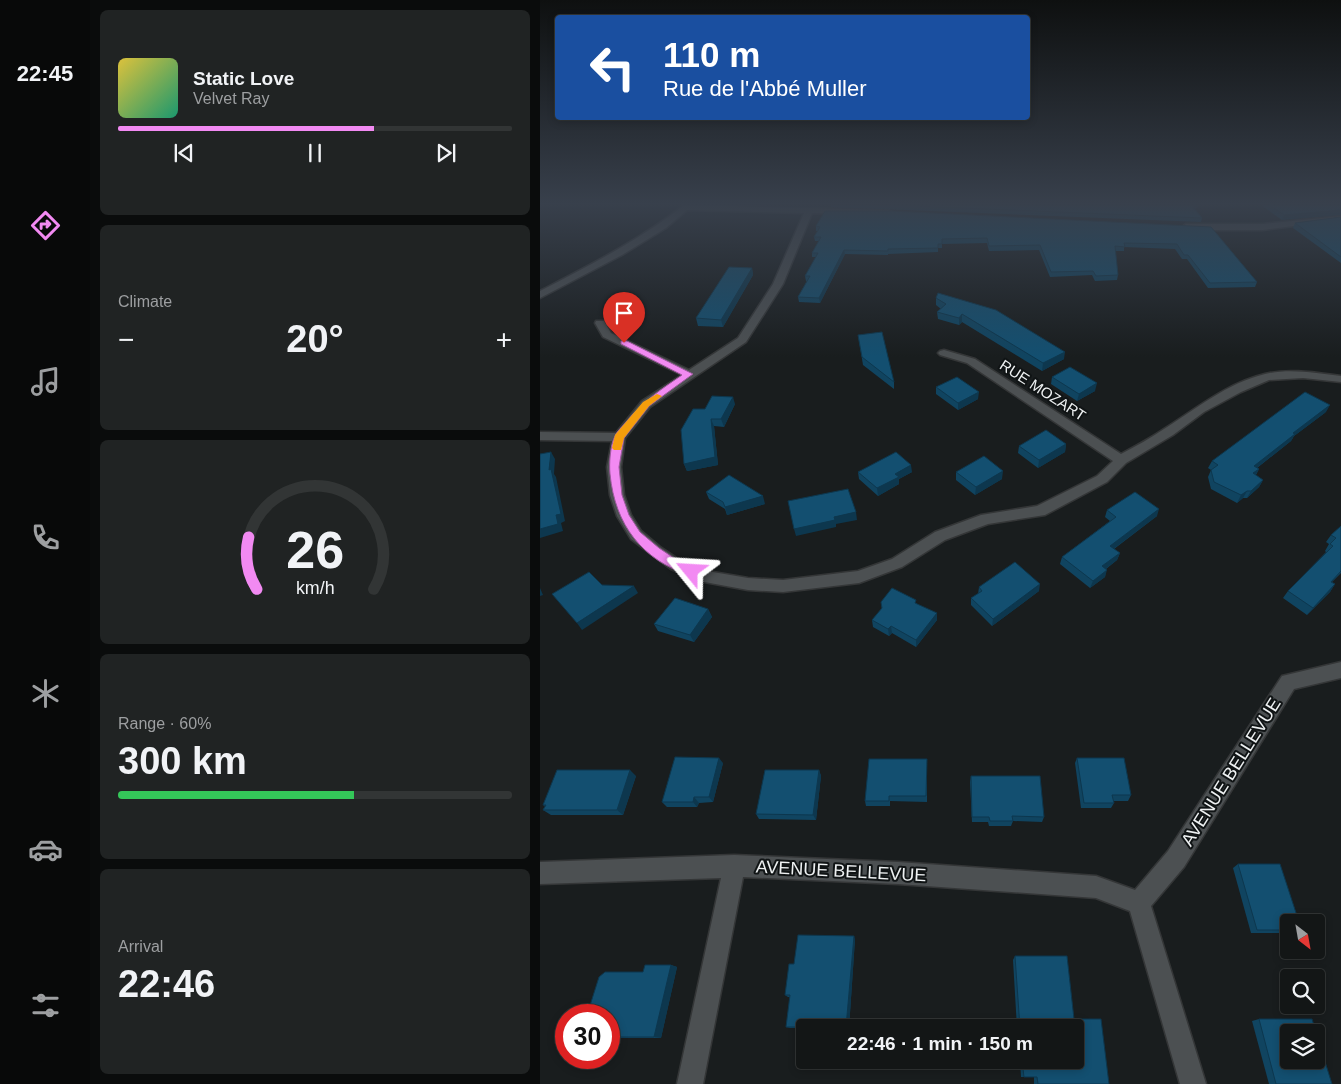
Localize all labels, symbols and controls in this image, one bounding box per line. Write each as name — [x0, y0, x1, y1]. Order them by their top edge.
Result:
icon: left — [580, 35, 645, 100]
text: 110 m — [663, 35, 760, 74]
text: 22:45 — [17, 61, 73, 86]
text: Static Love — [193, 68, 294, 89]
text: Rue de l'Abbé Muller — [663, 76, 867, 101]
text: Velvet Ray — [193, 90, 269, 107]
icon: previous — [170, 139, 198, 167]
icon: pause — [301, 139, 329, 167]
icon: next — [432, 139, 460, 167]
icon: directions — [28, 208, 63, 243]
pin — [603, 292, 645, 343]
text: Climate — [118, 293, 172, 310]
icon: arrive — [610, 299, 638, 327]
text: 20° — [286, 318, 344, 360]
text: − — [118, 324, 134, 355]
text: + — [496, 324, 512, 355]
street label: RUE MOZART — [997, 356, 1089, 424]
icon: music — [28, 364, 63, 399]
icon: phone — [28, 520, 63, 555]
text: 26 — [286, 521, 344, 579]
position arrow — [664, 544, 716, 596]
text: km/h — [296, 578, 334, 598]
icon: climate — [28, 676, 63, 711]
street label: AVENUE BELLEVUE — [1177, 694, 1285, 850]
text: Range · 60% — [118, 715, 211, 732]
text: 300 km — [118, 740, 247, 782]
icon: car — [28, 832, 63, 867]
street label: AVENUE BELLEVUE — [755, 857, 927, 885]
north arrow — [1280, 914, 1325, 959]
map controls — [1280, 914, 1325, 1069]
text: Arrival — [118, 938, 163, 955]
text: 22:46 — [118, 963, 215, 1005]
button: search — [1280, 969, 1325, 1014]
icon: filters — [28, 988, 63, 1023]
speed limit sign: 30 — [555, 1004, 620, 1069]
button: layers — [1280, 1024, 1325, 1069]
text: 22:46 · 1 min · 150 m — [847, 1033, 1033, 1054]

